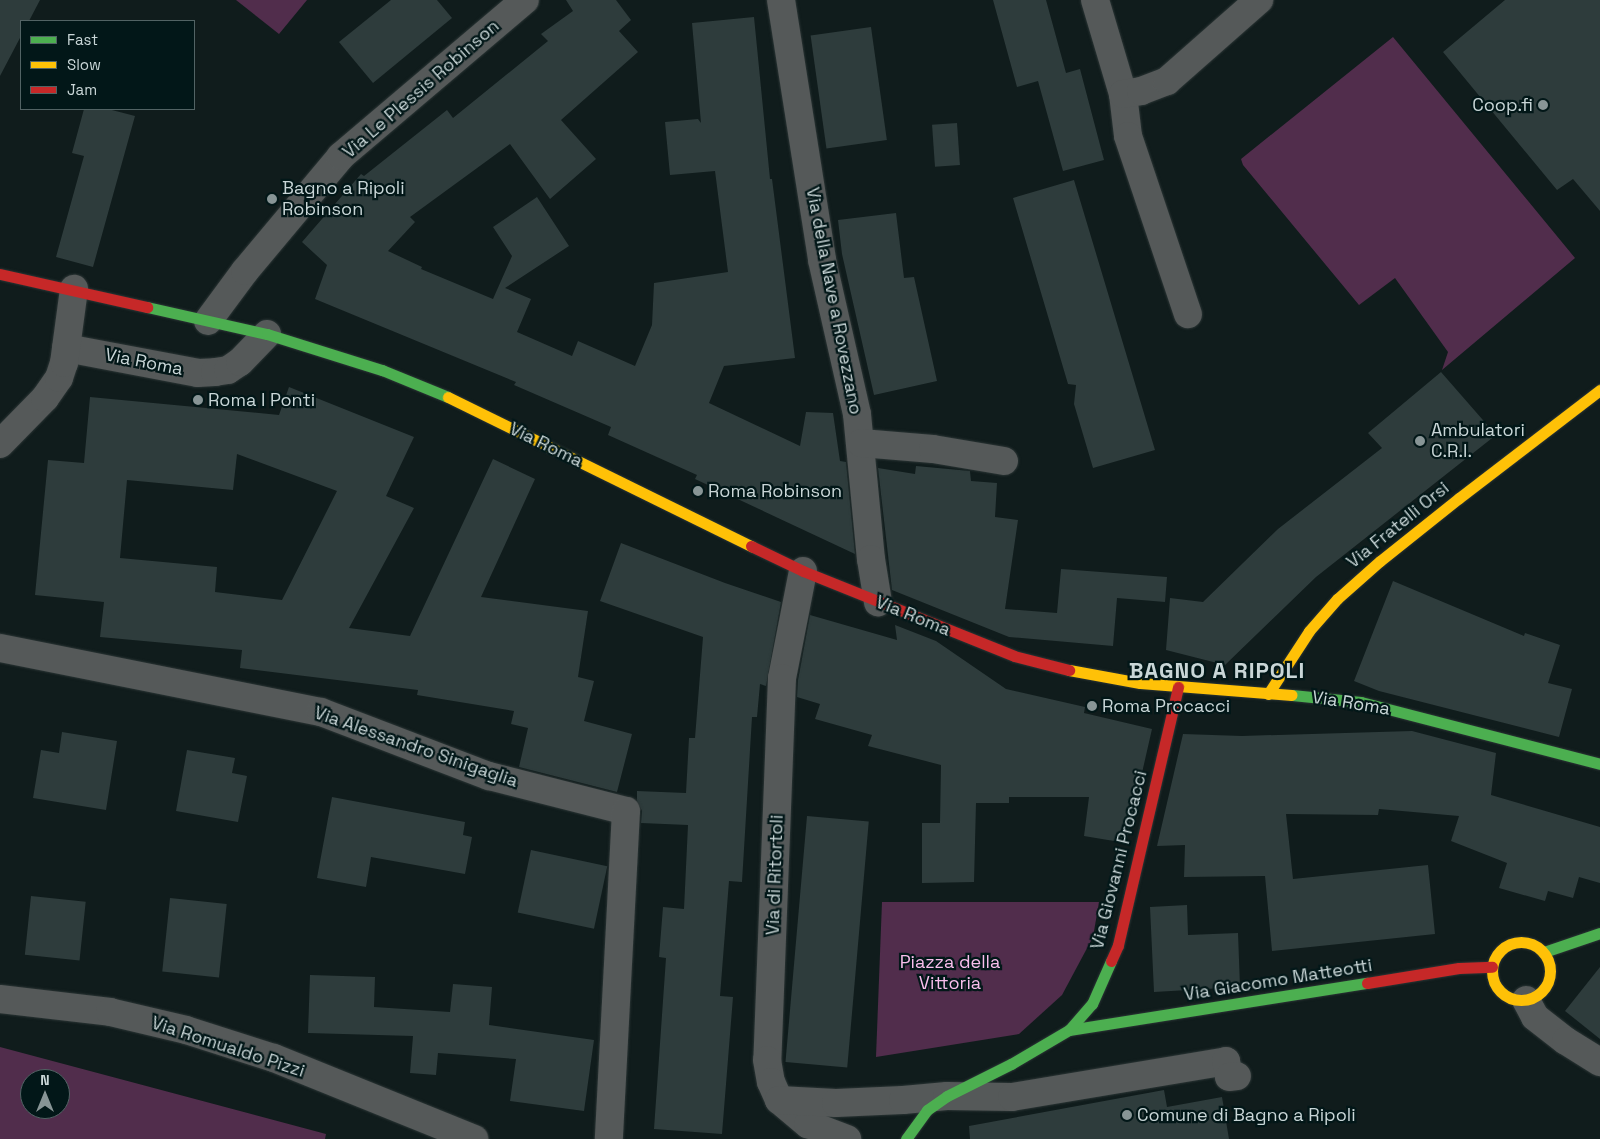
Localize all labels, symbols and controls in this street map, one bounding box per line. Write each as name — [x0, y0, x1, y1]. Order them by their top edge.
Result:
street label: Via Le Plessis Robinson — [338, 15, 504, 163]
legend — [20, 20, 195, 110]
text: Fast — [67, 30, 98, 49]
text: Slow — [67, 55, 101, 74]
text: Jam — [67, 80, 97, 99]
place label: Coop.fi — [1472, 94, 1533, 116]
marker: Coop.fi — [1537, 99, 1549, 111]
place label: Bagno a Ripoli Robinson — [282, 178, 405, 220]
street label: Via della Nave a Rovezzano — [801, 186, 867, 416]
marker: Bagno a Ripoli Robinson — [266, 193, 278, 205]
street label: Via Roma — [103, 344, 185, 380]
place label: Roma I Ponti — [208, 389, 315, 411]
marker: Roma I Ponti — [192, 394, 204, 406]
street label: Via Roma — [506, 418, 586, 472]
place label: Ambulatori C.R.I. — [1431, 420, 1525, 462]
marker: Ambulatori C.R.I. — [1413, 434, 1427, 448]
street label: Via Fratelli Orsi — [1342, 477, 1454, 573]
place label: Roma Robinson — [708, 480, 842, 502]
marker: Roma Robinson — [692, 485, 704, 497]
street label: Via Roma — [872, 591, 954, 641]
district label: BAGNO A RIPOLI — [1127, 658, 1307, 684]
street label: Via Roma — [1310, 686, 1392, 720]
place label: Roma Procacci — [1102, 695, 1230, 717]
marker: Roma Procacci — [1086, 700, 1098, 712]
street label: Via Alessandro Sinigaglia — [311, 702, 521, 792]
street label: Via Giovanni Procacci — [1086, 768, 1152, 952]
street label: Via di Ritortoli — [762, 814, 788, 936]
park label: Piazza della Vittoria — [900, 952, 1000, 994]
street label: Via Giacomo Matteotti — [1182, 954, 1374, 1006]
street label: Via Romualdo Pizzi — [149, 1012, 307, 1082]
north arrow — [20, 1069, 70, 1119]
text: N — [40, 1071, 50, 1089]
place label: Comune di Bagno a Ripoli — [1137, 1104, 1356, 1126]
marker: Comune di Bagno a Ripoli — [1121, 1109, 1133, 1121]

